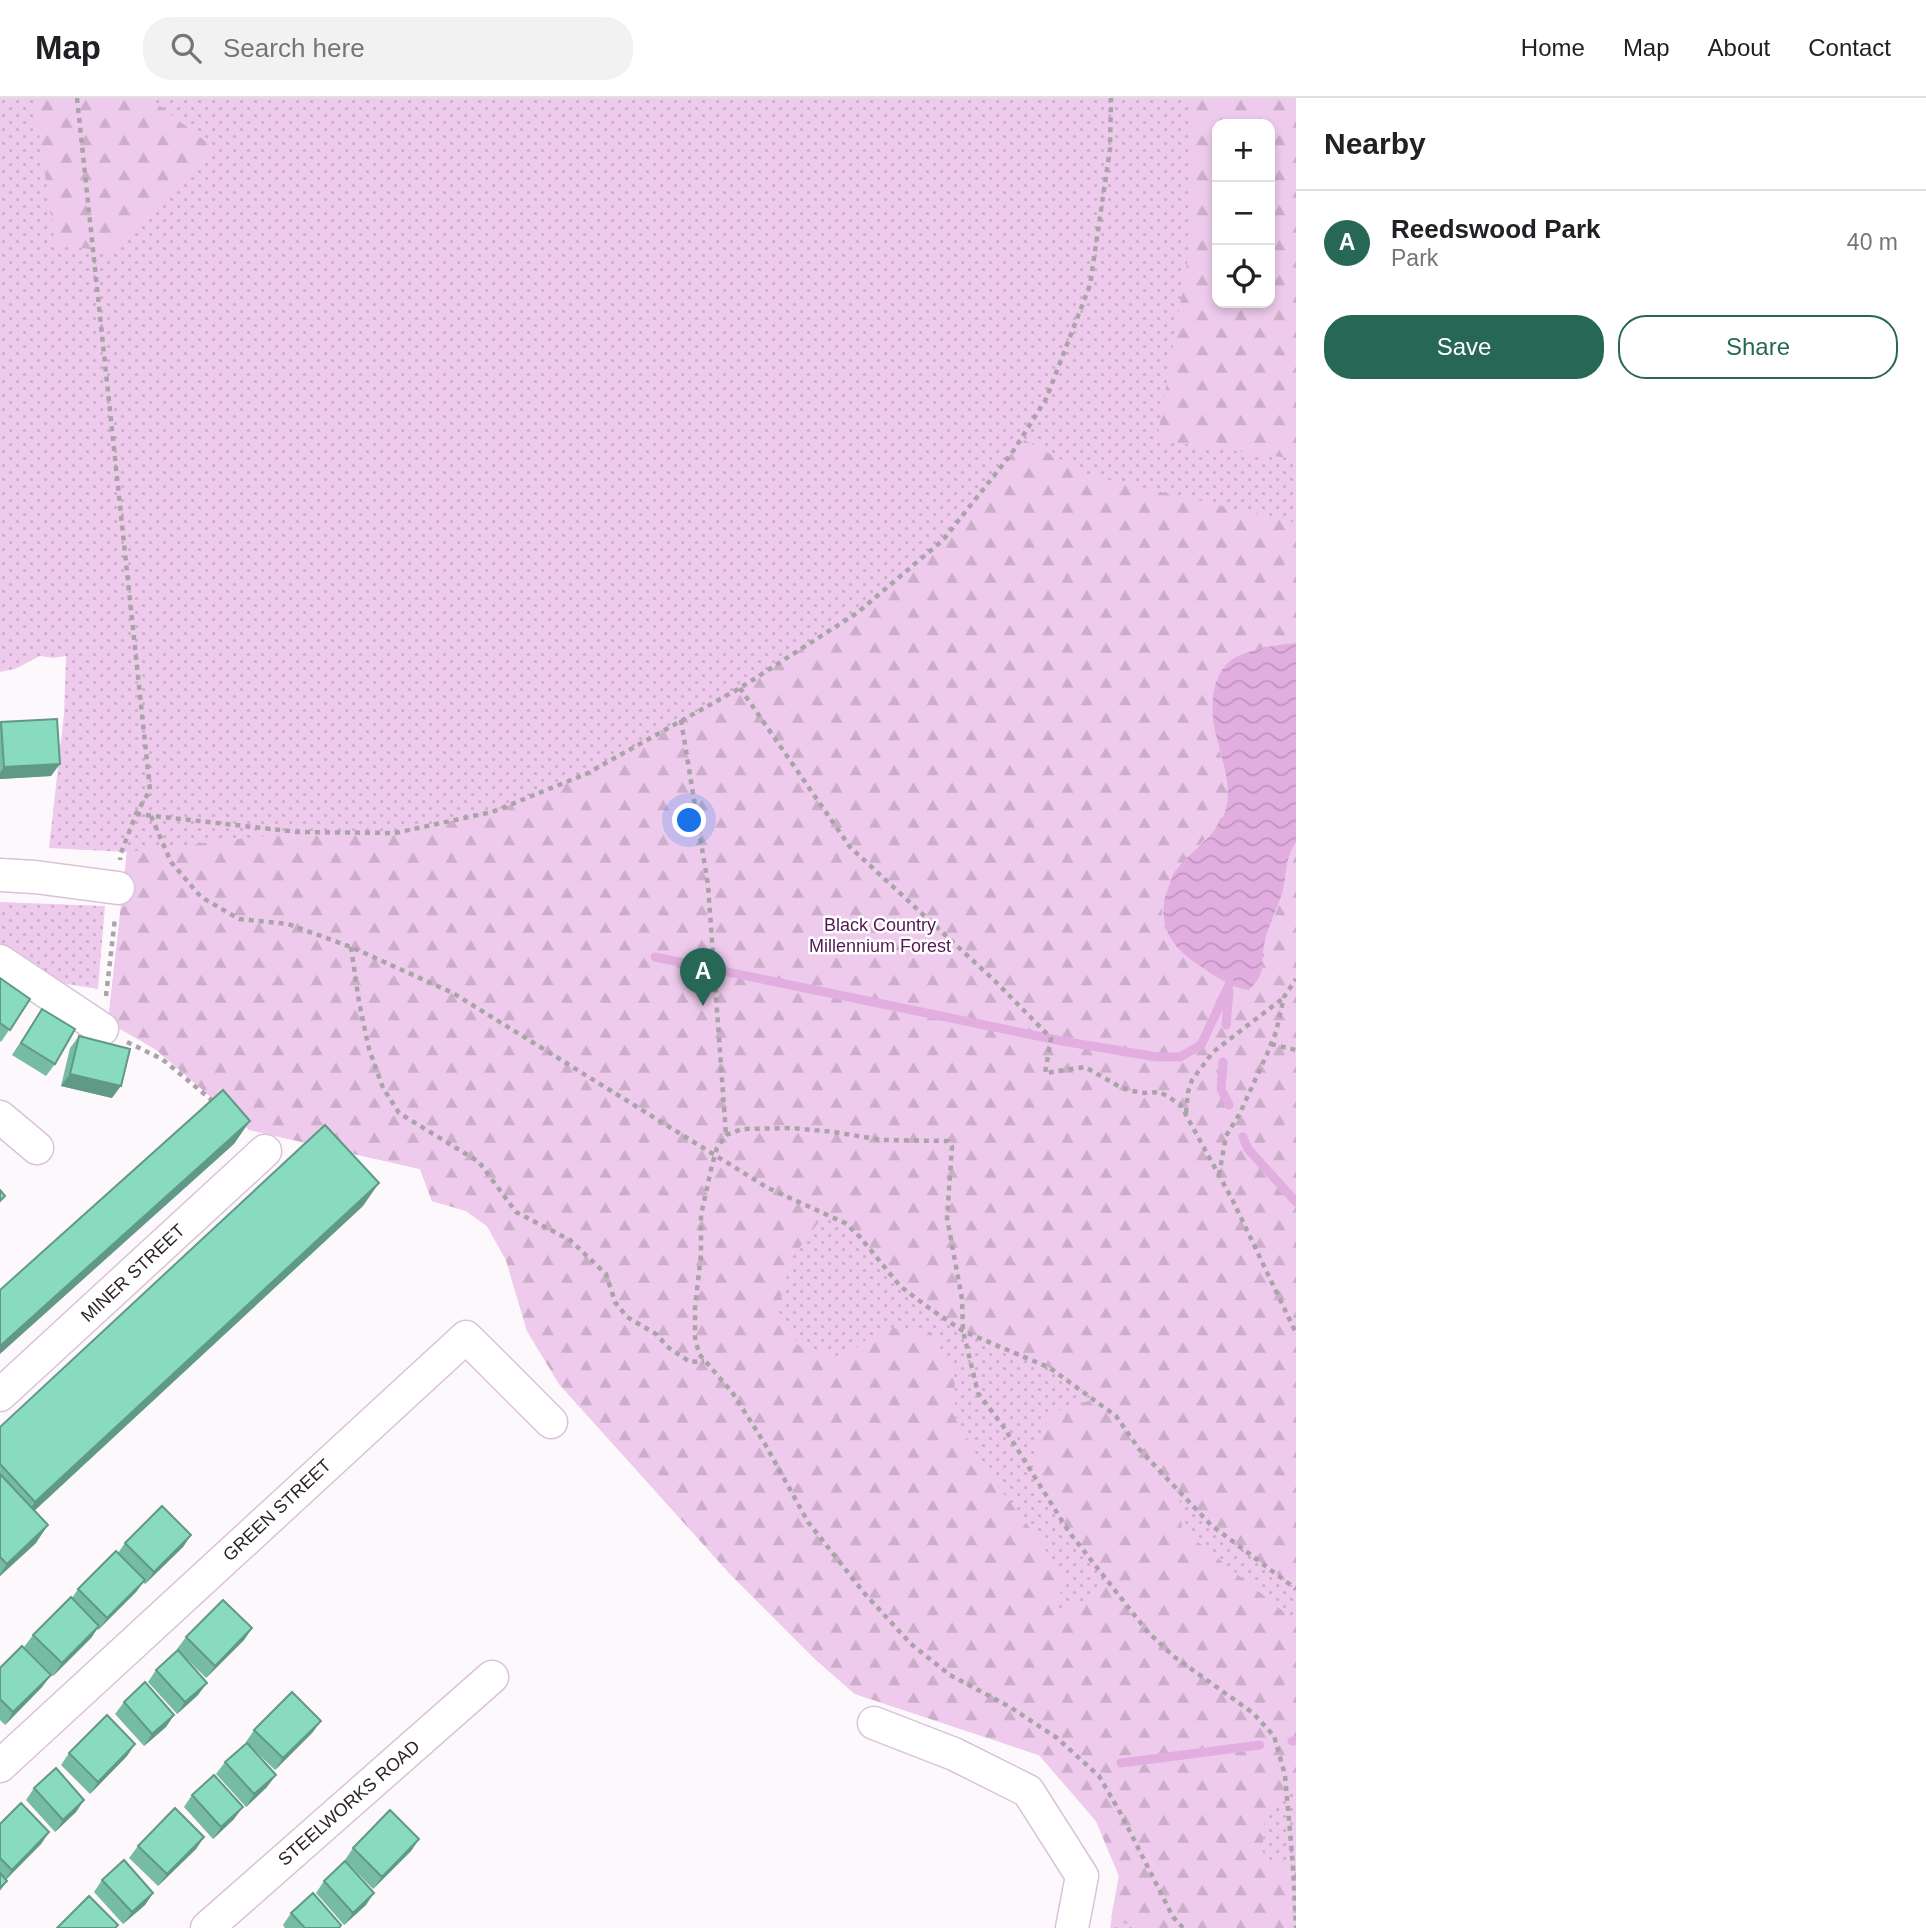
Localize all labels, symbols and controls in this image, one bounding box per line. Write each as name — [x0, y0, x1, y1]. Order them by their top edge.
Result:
search box — [143, 17, 633, 80]
text: Map — [35, 29, 101, 66]
icon: search — [167, 29, 205, 67]
text: Search here — [223, 33, 365, 63]
text: Home — [1521, 34, 1585, 61]
text: Map — [1623, 34, 1670, 61]
text: About — [1708, 34, 1770, 61]
text: Contact — [1808, 34, 1891, 61]
map controls — [1212, 119, 1275, 308]
button: + — [1212, 119, 1275, 182]
text: Nearby — [1324, 127, 1426, 160]
button: − — [1212, 182, 1275, 245]
text: Reedswood Park — [1391, 214, 1601, 244]
text: A — [1339, 229, 1355, 255]
text: 40 m — [1847, 229, 1898, 255]
button: locate — [1212, 245, 1275, 308]
text: Park — [1391, 245, 1438, 271]
button: Save — [1324, 315, 1604, 379]
button: Share — [1618, 315, 1898, 379]
your location — [672, 803, 706, 837]
park label: Black Country Millennium Forest — [809, 915, 951, 956]
pin: A — [680, 948, 726, 1006]
street label: MINER STREET — [77, 1220, 189, 1326]
street label: GREEN STREET — [219, 1455, 335, 1565]
street label: STEELWORKS ROAD — [274, 1736, 424, 1870]

